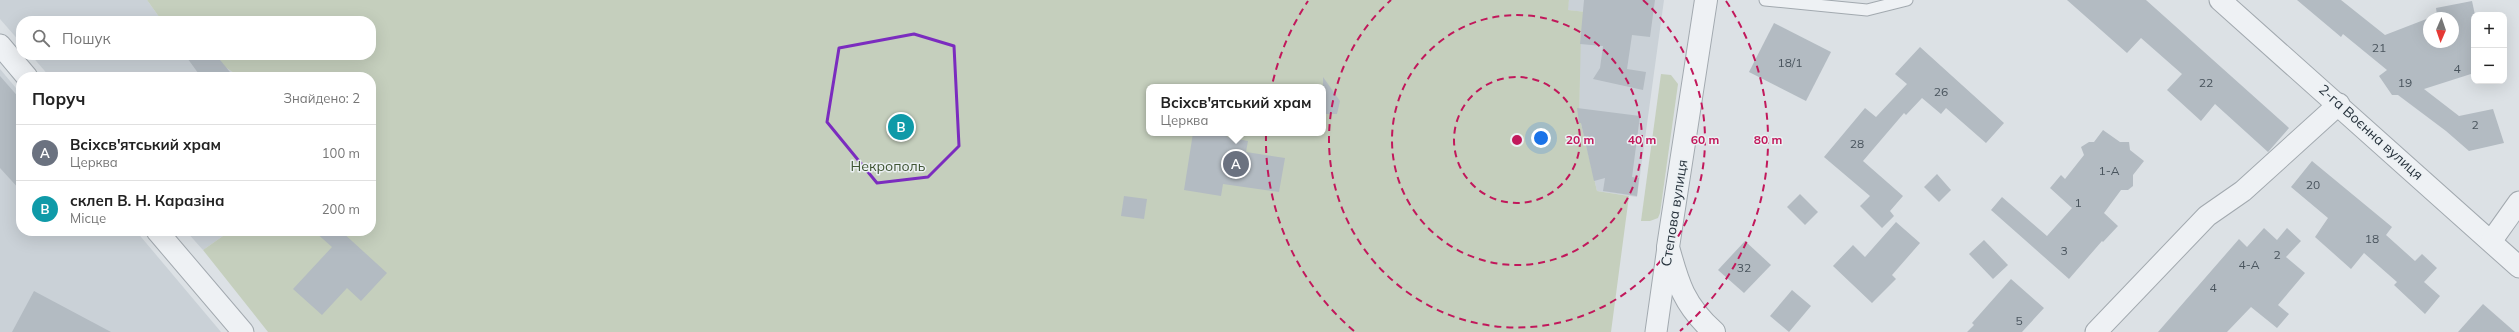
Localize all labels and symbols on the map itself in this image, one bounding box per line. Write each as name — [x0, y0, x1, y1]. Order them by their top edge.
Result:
north arrow — [2423, 12, 2459, 48]
house number: 21 — [2372, 40, 2386, 55]
house number: 18/1 — [1777, 55, 1803, 70]
house number: 4 — [2453, 61, 2461, 76]
house number: 22 — [2199, 75, 2213, 90]
house number: 19 — [2398, 75, 2412, 90]
street label: 2-га Воєнна вулиця — [2315, 80, 2427, 184]
house number: 26 — [1934, 84, 1948, 99]
pin: B — [888, 112, 914, 142]
house number: 2 — [2471, 117, 2479, 132]
your location — [1531, 128, 1551, 148]
text: 20 m — [1566, 132, 1594, 147]
text: 40 m — [1628, 132, 1656, 147]
text: 60 m — [1691, 132, 1719, 147]
text: 80 m — [1754, 132, 1782, 147]
centre of rings — [1510, 133, 1524, 147]
house number: 28 — [1850, 136, 1864, 151]
pin: A — [1223, 149, 1249, 179]
park label: Некрополь — [851, 157, 926, 175]
street label: Степова вулиця — [1657, 158, 1691, 268]
house number: 1-А — [2099, 163, 2120, 178]
house number: 20 — [2306, 177, 2320, 192]
house number: 1 — [2074, 195, 2082, 210]
house number: 18 — [2365, 231, 2379, 246]
house number: 3 — [2060, 243, 2068, 258]
house number: 2 — [2273, 247, 2281, 262]
house number: 4-А — [2239, 257, 2260, 272]
house number: 32 — [1737, 260, 1751, 275]
house number: 4 — [2209, 280, 2217, 295]
house number: 5 — [2015, 313, 2023, 328]

